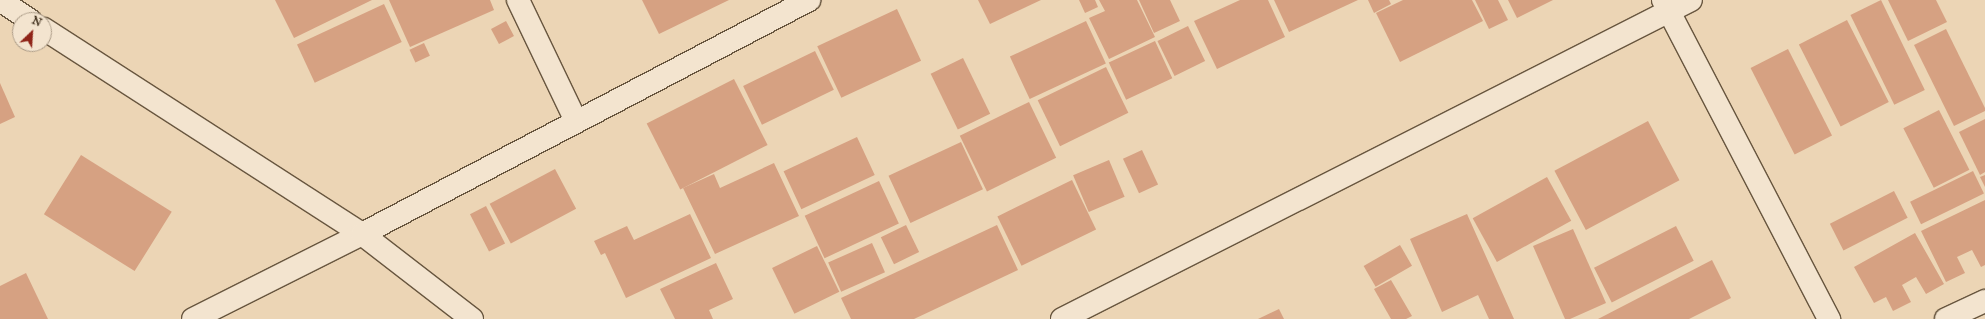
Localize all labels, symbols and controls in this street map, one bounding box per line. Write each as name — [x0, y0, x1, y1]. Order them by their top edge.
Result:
north arrow — [12, 12, 52, 52]
text: N — [30, 14, 44, 29]

